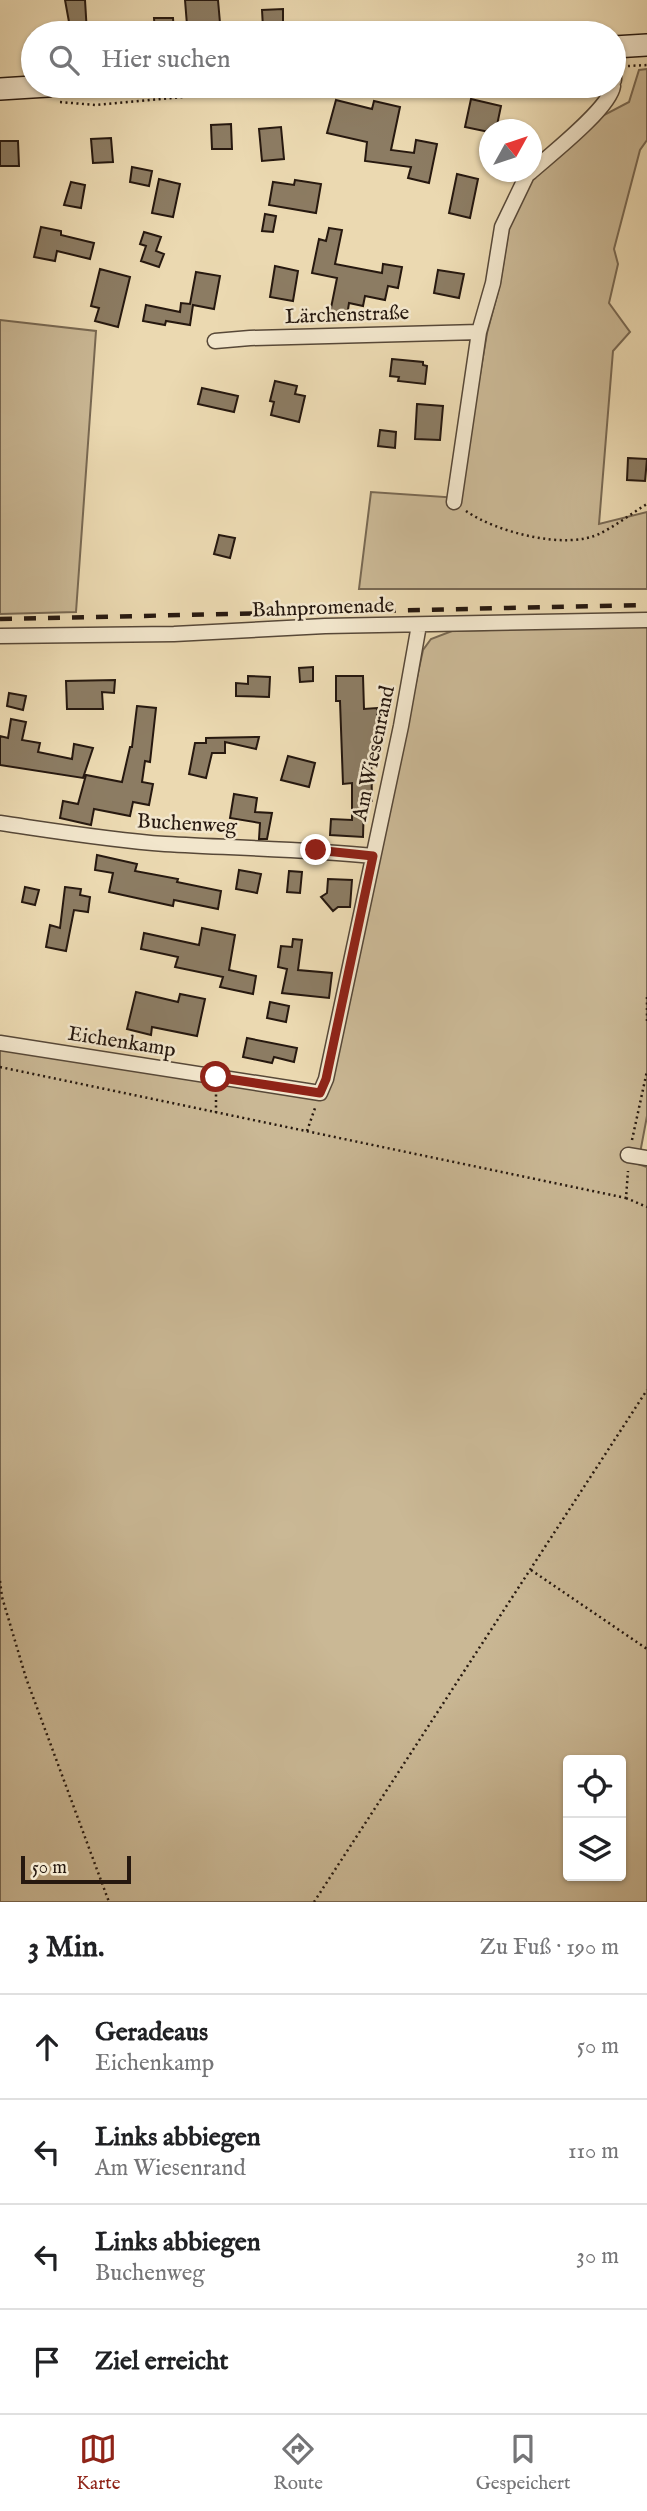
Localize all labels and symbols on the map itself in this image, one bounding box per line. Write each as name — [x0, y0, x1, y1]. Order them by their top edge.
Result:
north arrow — [479, 119, 542, 182]
street label: Lärchenstraße — [284, 300, 410, 331]
street label: Bahnpromenade — [251, 593, 395, 624]
street label: Am Wiesenrand — [347, 682, 402, 824]
street label: Buchenweg — [136, 808, 238, 841]
route end — [300, 834, 331, 865]
street label: Eichenkamp — [66, 1021, 178, 1064]
route start — [200, 1061, 231, 1092]
scale bar — [21, 1853, 131, 1885]

